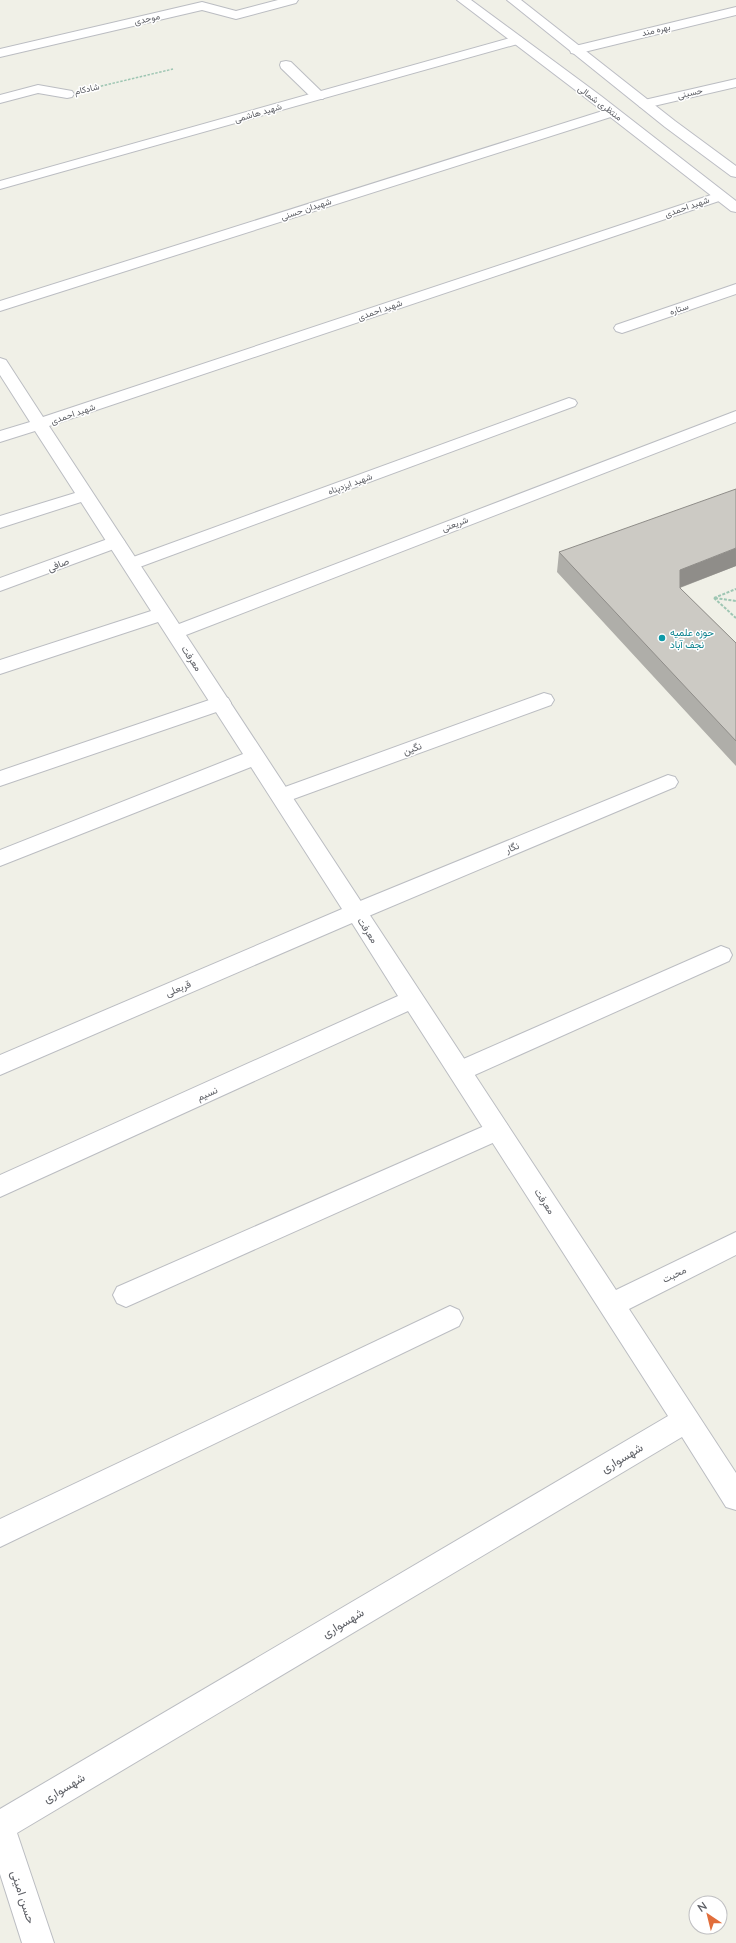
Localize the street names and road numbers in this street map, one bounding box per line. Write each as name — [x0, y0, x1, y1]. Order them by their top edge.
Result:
street label: موحدی — [133, 10, 161, 28]
street label: بهره مند — [641, 21, 672, 39]
street label: شادکام — [73, 80, 101, 98]
street label: منتظری شمالی — [575, 82, 625, 124]
street label: حسینی — [676, 84, 704, 101]
street label: شهید هاشمی — [233, 101, 283, 125]
street label: شهید احمدی — [663, 194, 711, 220]
street label: شهیدان حسنی — [279, 195, 333, 223]
street label: شهید احمدی — [356, 297, 404, 323]
street label: ستاره — [668, 300, 690, 318]
street label: شهید احمدی — [49, 401, 97, 427]
street label: شهید ایزدپناه — [326, 470, 374, 498]
street label: شریعتی — [440, 513, 470, 535]
street label: صافی — [46, 554, 71, 574]
street label: معرفت — [178, 643, 205, 674]
street label: نگین — [401, 739, 424, 758]
street label: نگار — [502, 839, 521, 856]
street label: معرفت — [354, 915, 381, 946]
street label: قربعلی — [163, 977, 193, 1000]
street label: نسیم — [195, 1083, 220, 1104]
street label: معرفت — [531, 1186, 558, 1217]
street label: محبت — [660, 1263, 688, 1286]
street label: شهسواری — [598, 1439, 646, 1477]
street label: شهسواری — [319, 1604, 367, 1642]
street label: شهسواری — [40, 1769, 88, 1807]
street label: حسن امینی — [7, 1868, 39, 1926]

